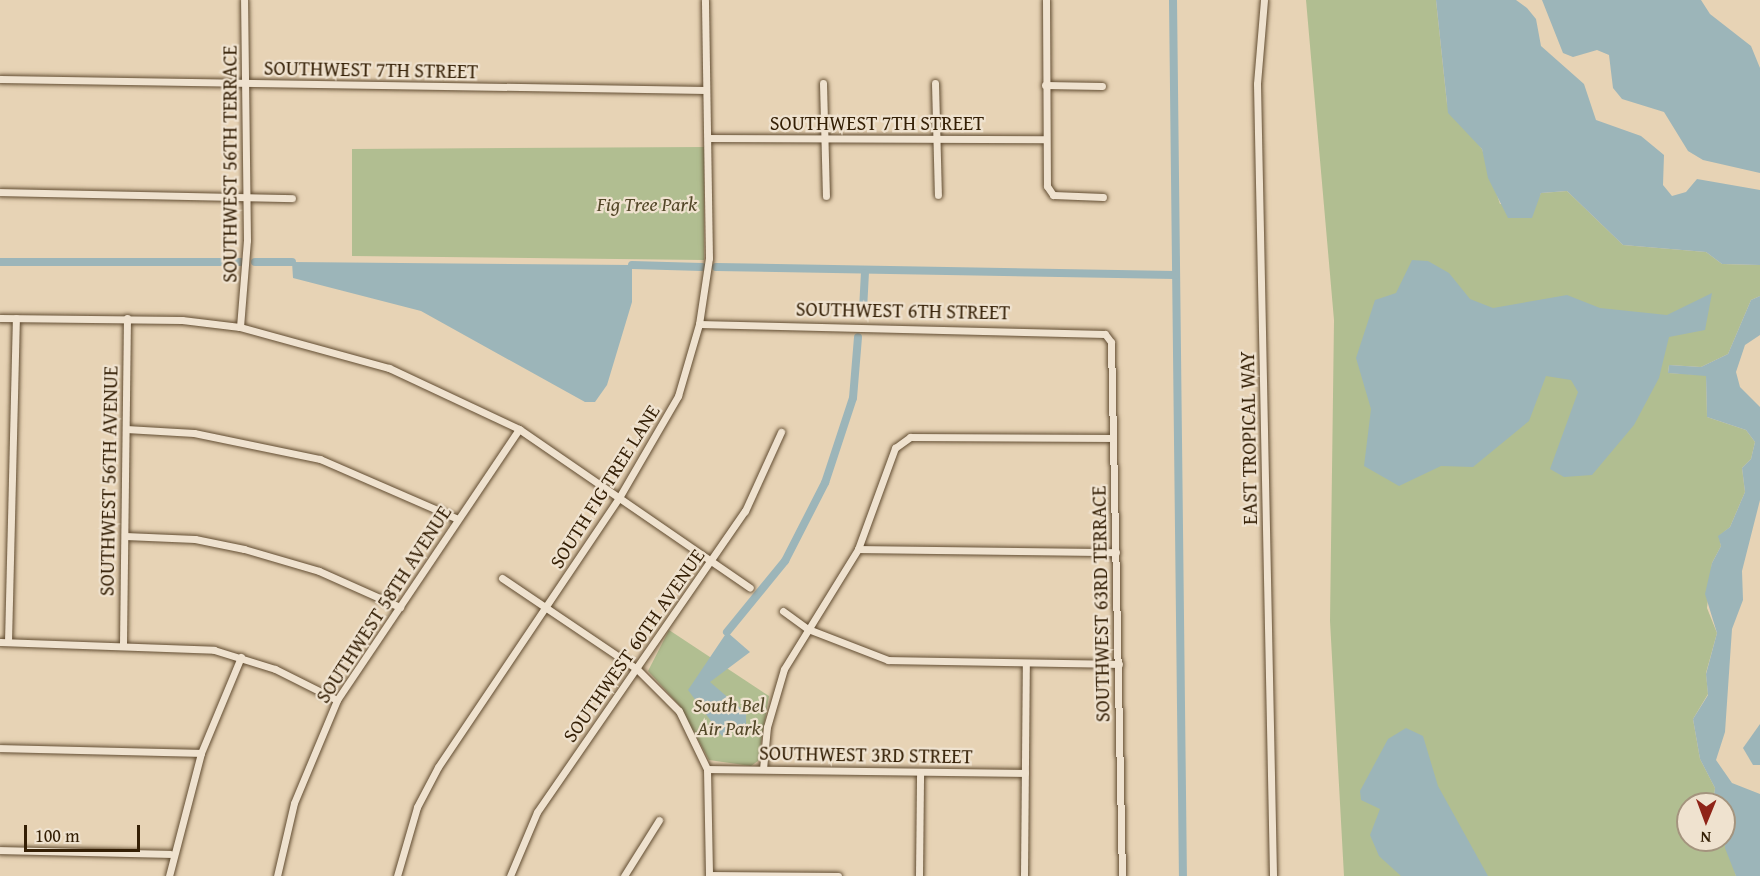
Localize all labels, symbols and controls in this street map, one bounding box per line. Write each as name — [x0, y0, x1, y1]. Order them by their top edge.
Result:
street label: SOUTHWEST 56TH TERRACE — [217, 45, 241, 283]
street label: SOUTHWEST 7TH STREET — [264, 55, 478, 83]
street label: SOUTHWEST 7TH STREET — [770, 110, 984, 134]
park label: Fig Tree Park — [597, 191, 697, 215]
street label: SOUTHWEST 6TH STREET — [796, 296, 1010, 324]
street label: EAST TROPICAL WAY — [1234, 351, 1262, 525]
street label: SOUTHWEST 56TH AVENUE — [94, 366, 122, 596]
street label: SOUTH FIG TREE LANE — [544, 400, 664, 572]
street label: SOUTHWEST 63RD TERRACE — [1086, 486, 1114, 722]
street label: SOUTHWEST 58TH AVENUE — [310, 501, 456, 707]
street label: SOUTHWEST 60TH AVENUE — [557, 544, 709, 746]
park label: South Bel Air Park — [693, 692, 765, 739]
street label: SOUTHWEST 3RD STREET — [759, 740, 973, 768]
north arrow — [1676, 792, 1736, 852]
scale bar — [27, 813, 142, 851]
text: 100 m — [35, 822, 80, 849]
text: N — [1700, 826, 1711, 850]

